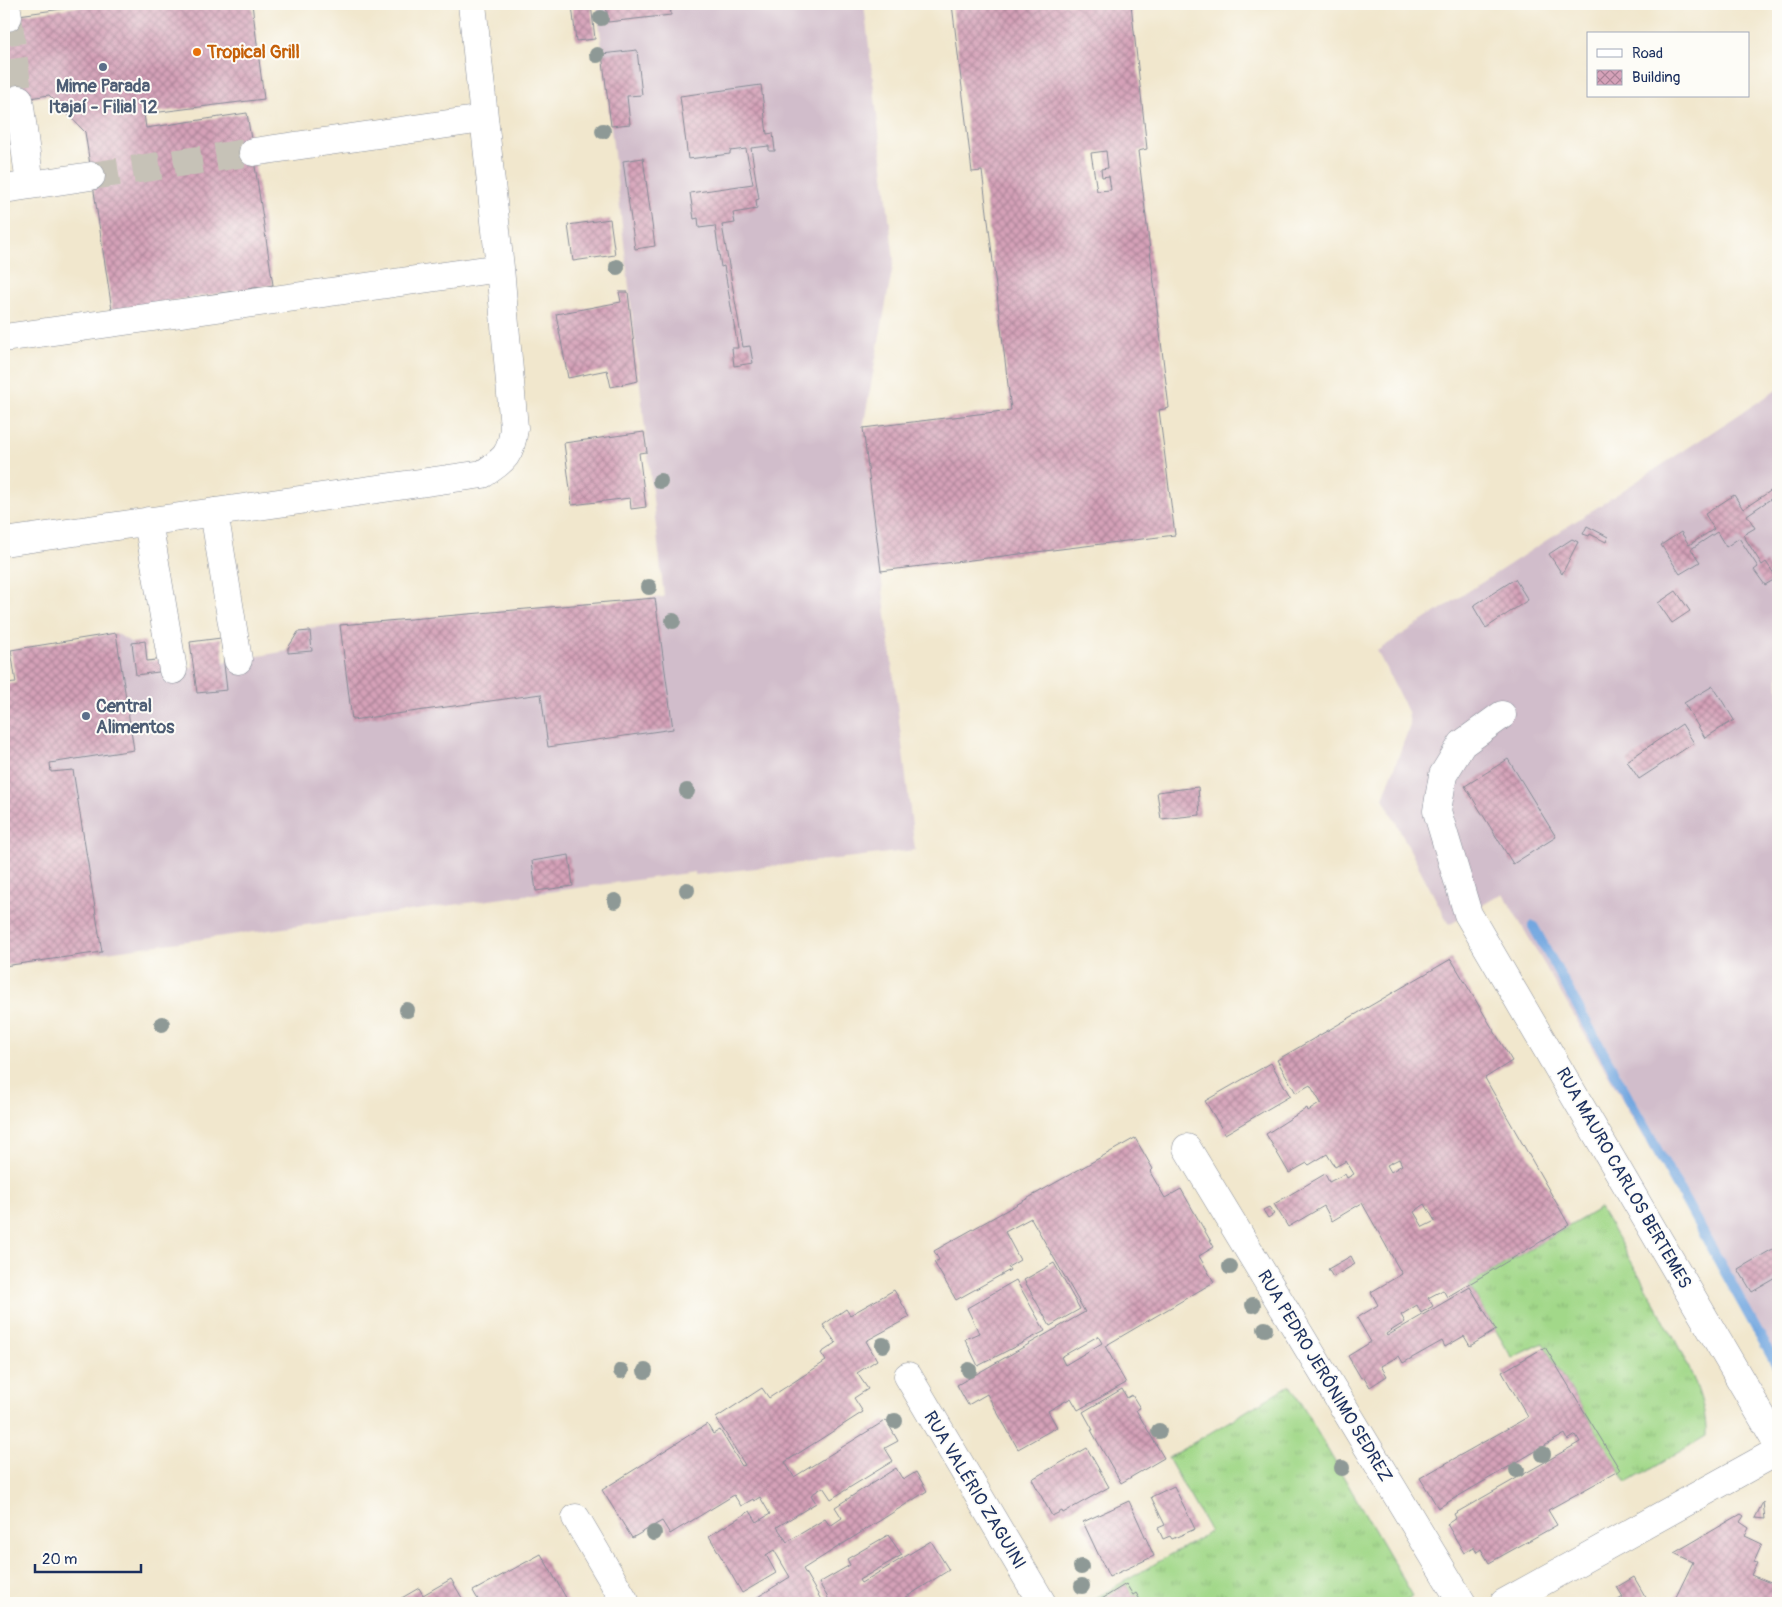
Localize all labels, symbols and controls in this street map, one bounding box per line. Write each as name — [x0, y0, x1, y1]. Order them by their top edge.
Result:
legend — [1587, 32, 1750, 98]
place label: Tropical Grill — [206, 41, 300, 64]
text: Road — [1632, 44, 1663, 63]
marker: Tropical Grill — [191, 46, 203, 58]
marker: Mime Parada Itajaí - Filial 12 — [97, 61, 109, 73]
text: Building — [1632, 68, 1680, 87]
place label: Mime Parada Itajaí - Filial 12 — [49, 75, 157, 119]
place label: Central Alimentos — [96, 695, 175, 739]
marker: Central Alimentos — [80, 710, 92, 722]
street label: RUA MAURO CARLOS BERTEMES — [1551, 1064, 1696, 1293]
street label: RUA PEDRO JERÔNIMO SEDREZ — [1252, 1266, 1397, 1487]
street label: RUA VALÉRIO ZAGUINI — [918, 1407, 1031, 1573]
scale bar — [35, 1542, 141, 1574]
text: 20 m — [42, 1550, 77, 1569]

